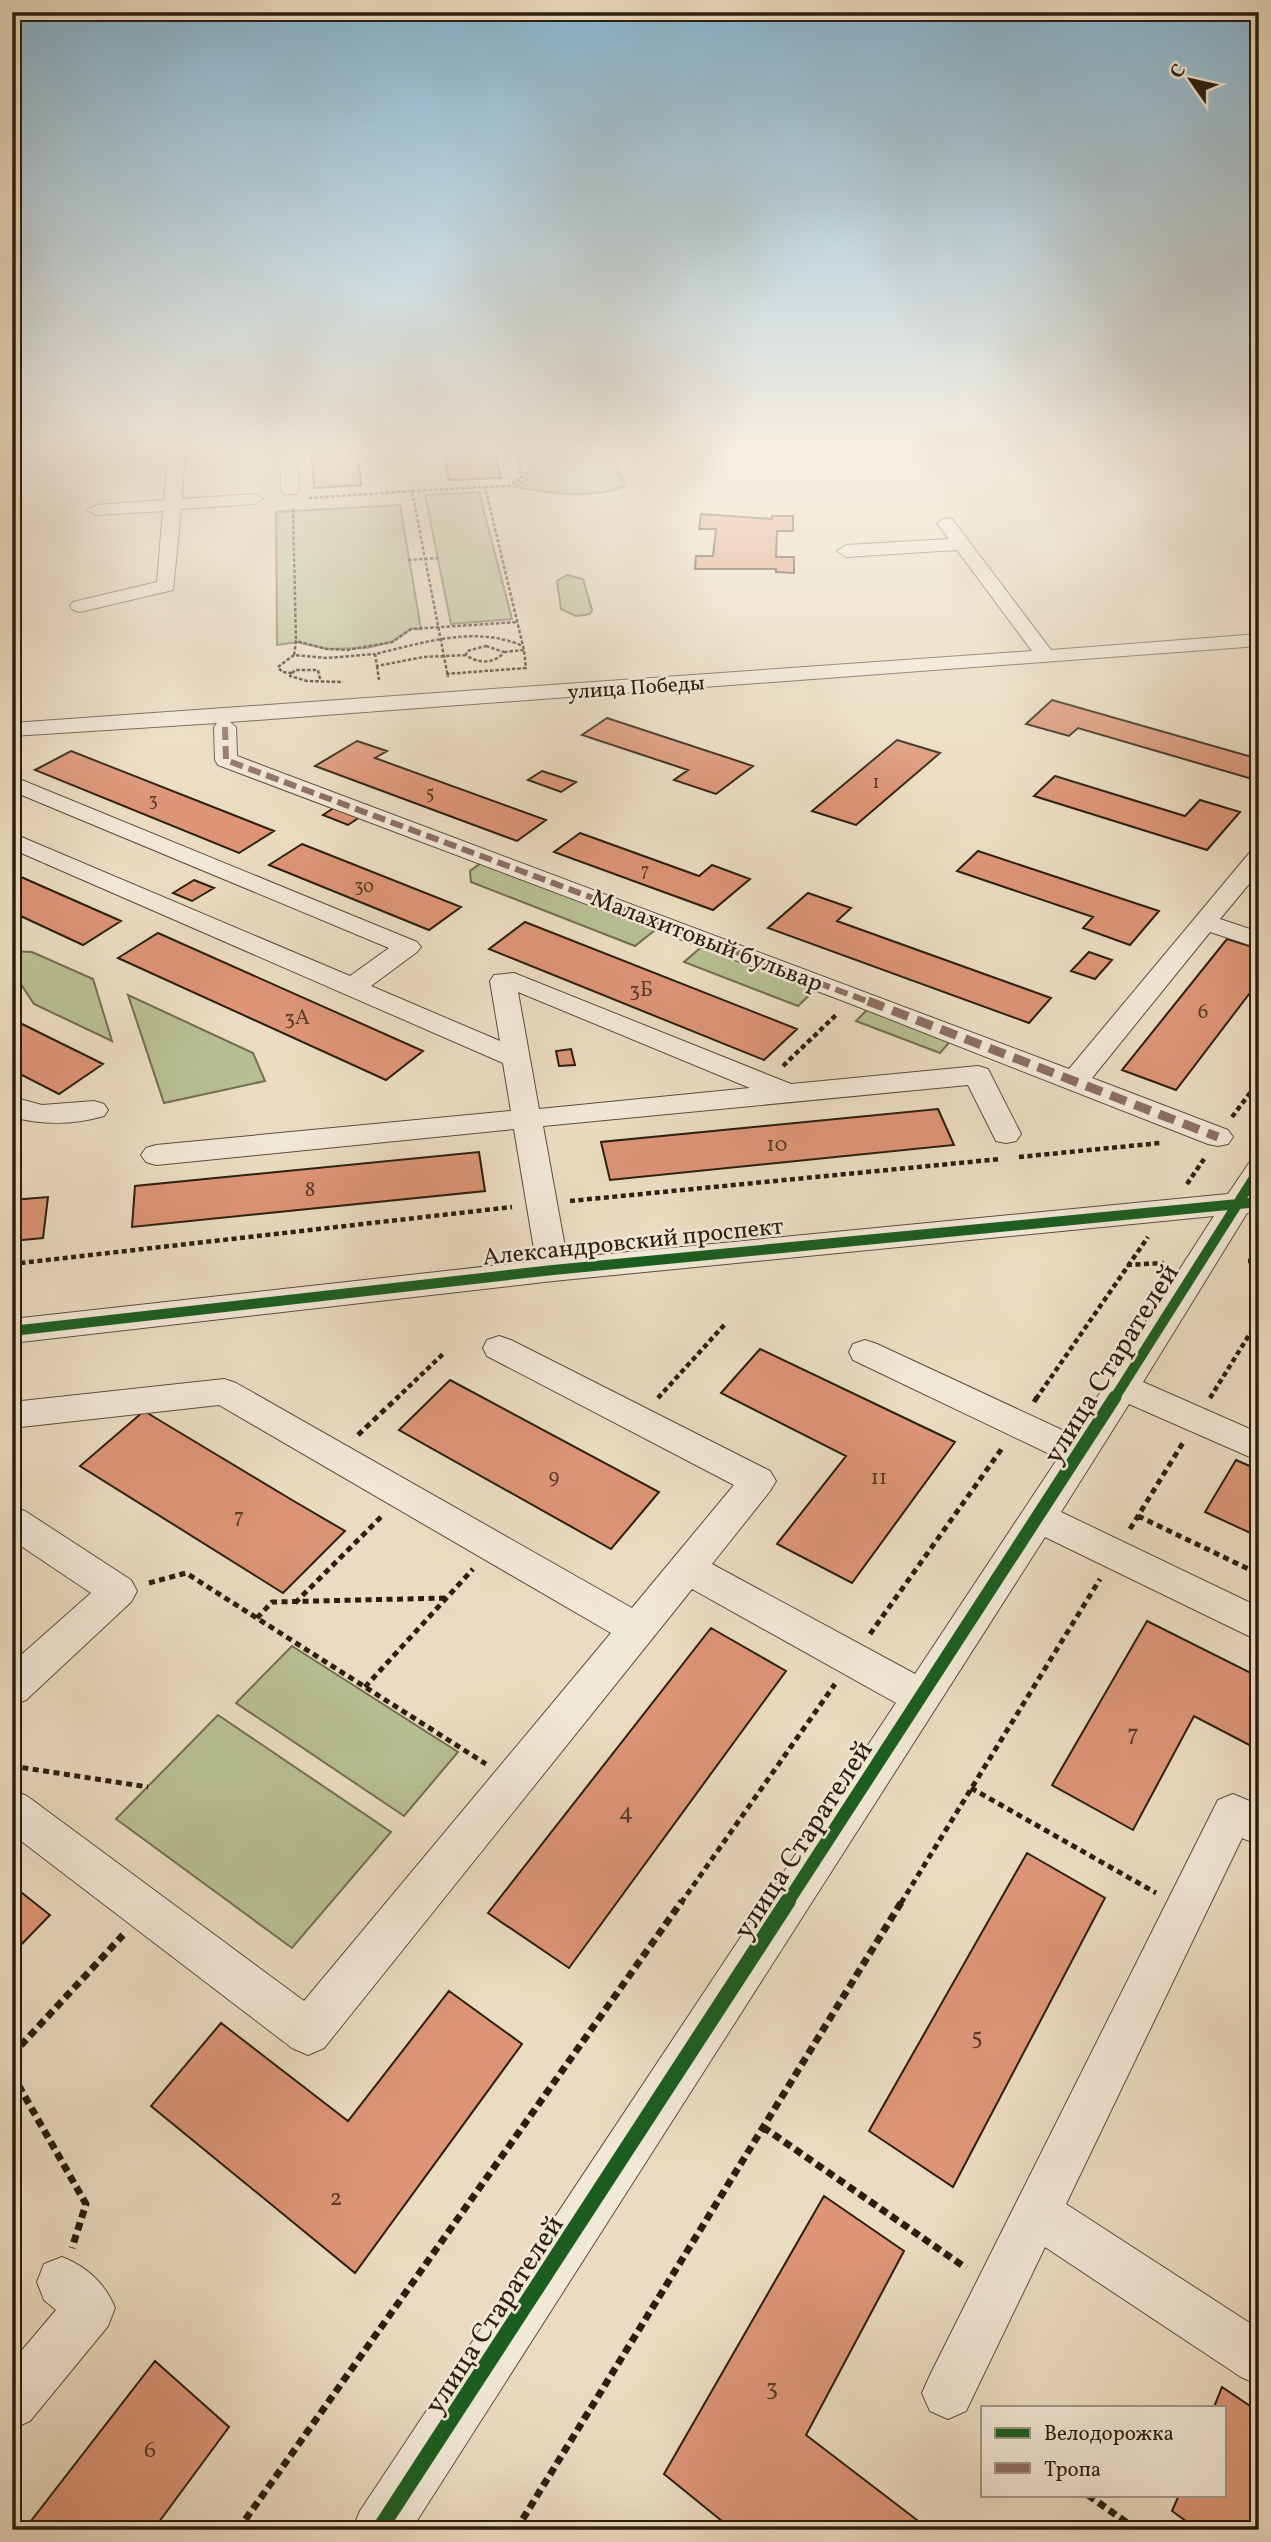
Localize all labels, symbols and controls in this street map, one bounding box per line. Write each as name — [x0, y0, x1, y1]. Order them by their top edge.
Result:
north arrow — [1156, 46, 1226, 116]
text: С — [1164, 59, 1193, 84]
street label: улица Победы — [567, 669, 706, 708]
house number: 1 — [873, 771, 879, 796]
house number: 5 — [426, 782, 434, 807]
house number: 3 — [148, 789, 158, 814]
house number: 7 — [641, 859, 649, 884]
house number: 30 — [354, 875, 374, 900]
street label: Малахитовый бульвар — [585, 882, 827, 1002]
house number: 3Б — [629, 976, 653, 1005]
house number: 6 — [1198, 998, 1208, 1027]
house number: 3А — [284, 1004, 310, 1033]
house number: 10 — [767, 1131, 787, 1160]
house number: 8 — [305, 1176, 315, 1205]
street label: Александровский проспект — [481, 1210, 785, 1276]
street label: улица Старателей — [1035, 1257, 1190, 1472]
house number: 9 — [549, 1463, 560, 1492]
house number: 11 — [871, 1464, 887, 1493]
house number: 7 — [234, 1503, 244, 1532]
house number: 7 — [1127, 1718, 1139, 1752]
street label: улица Старателей — [725, 1733, 883, 1947]
house number: 4 — [619, 1796, 633, 1830]
house number: 5 — [971, 2021, 983, 2055]
house number: 2 — [330, 2182, 342, 2216]
street label: улица Старателей — [416, 2208, 574, 2422]
house number: 3 — [766, 2372, 778, 2406]
legend — [981, 2406, 1226, 2496]
text: Велодорожка — [1044, 2420, 1174, 2449]
house number: 6 — [144, 2434, 156, 2468]
text: Тропа — [1044, 2456, 1101, 2485]

